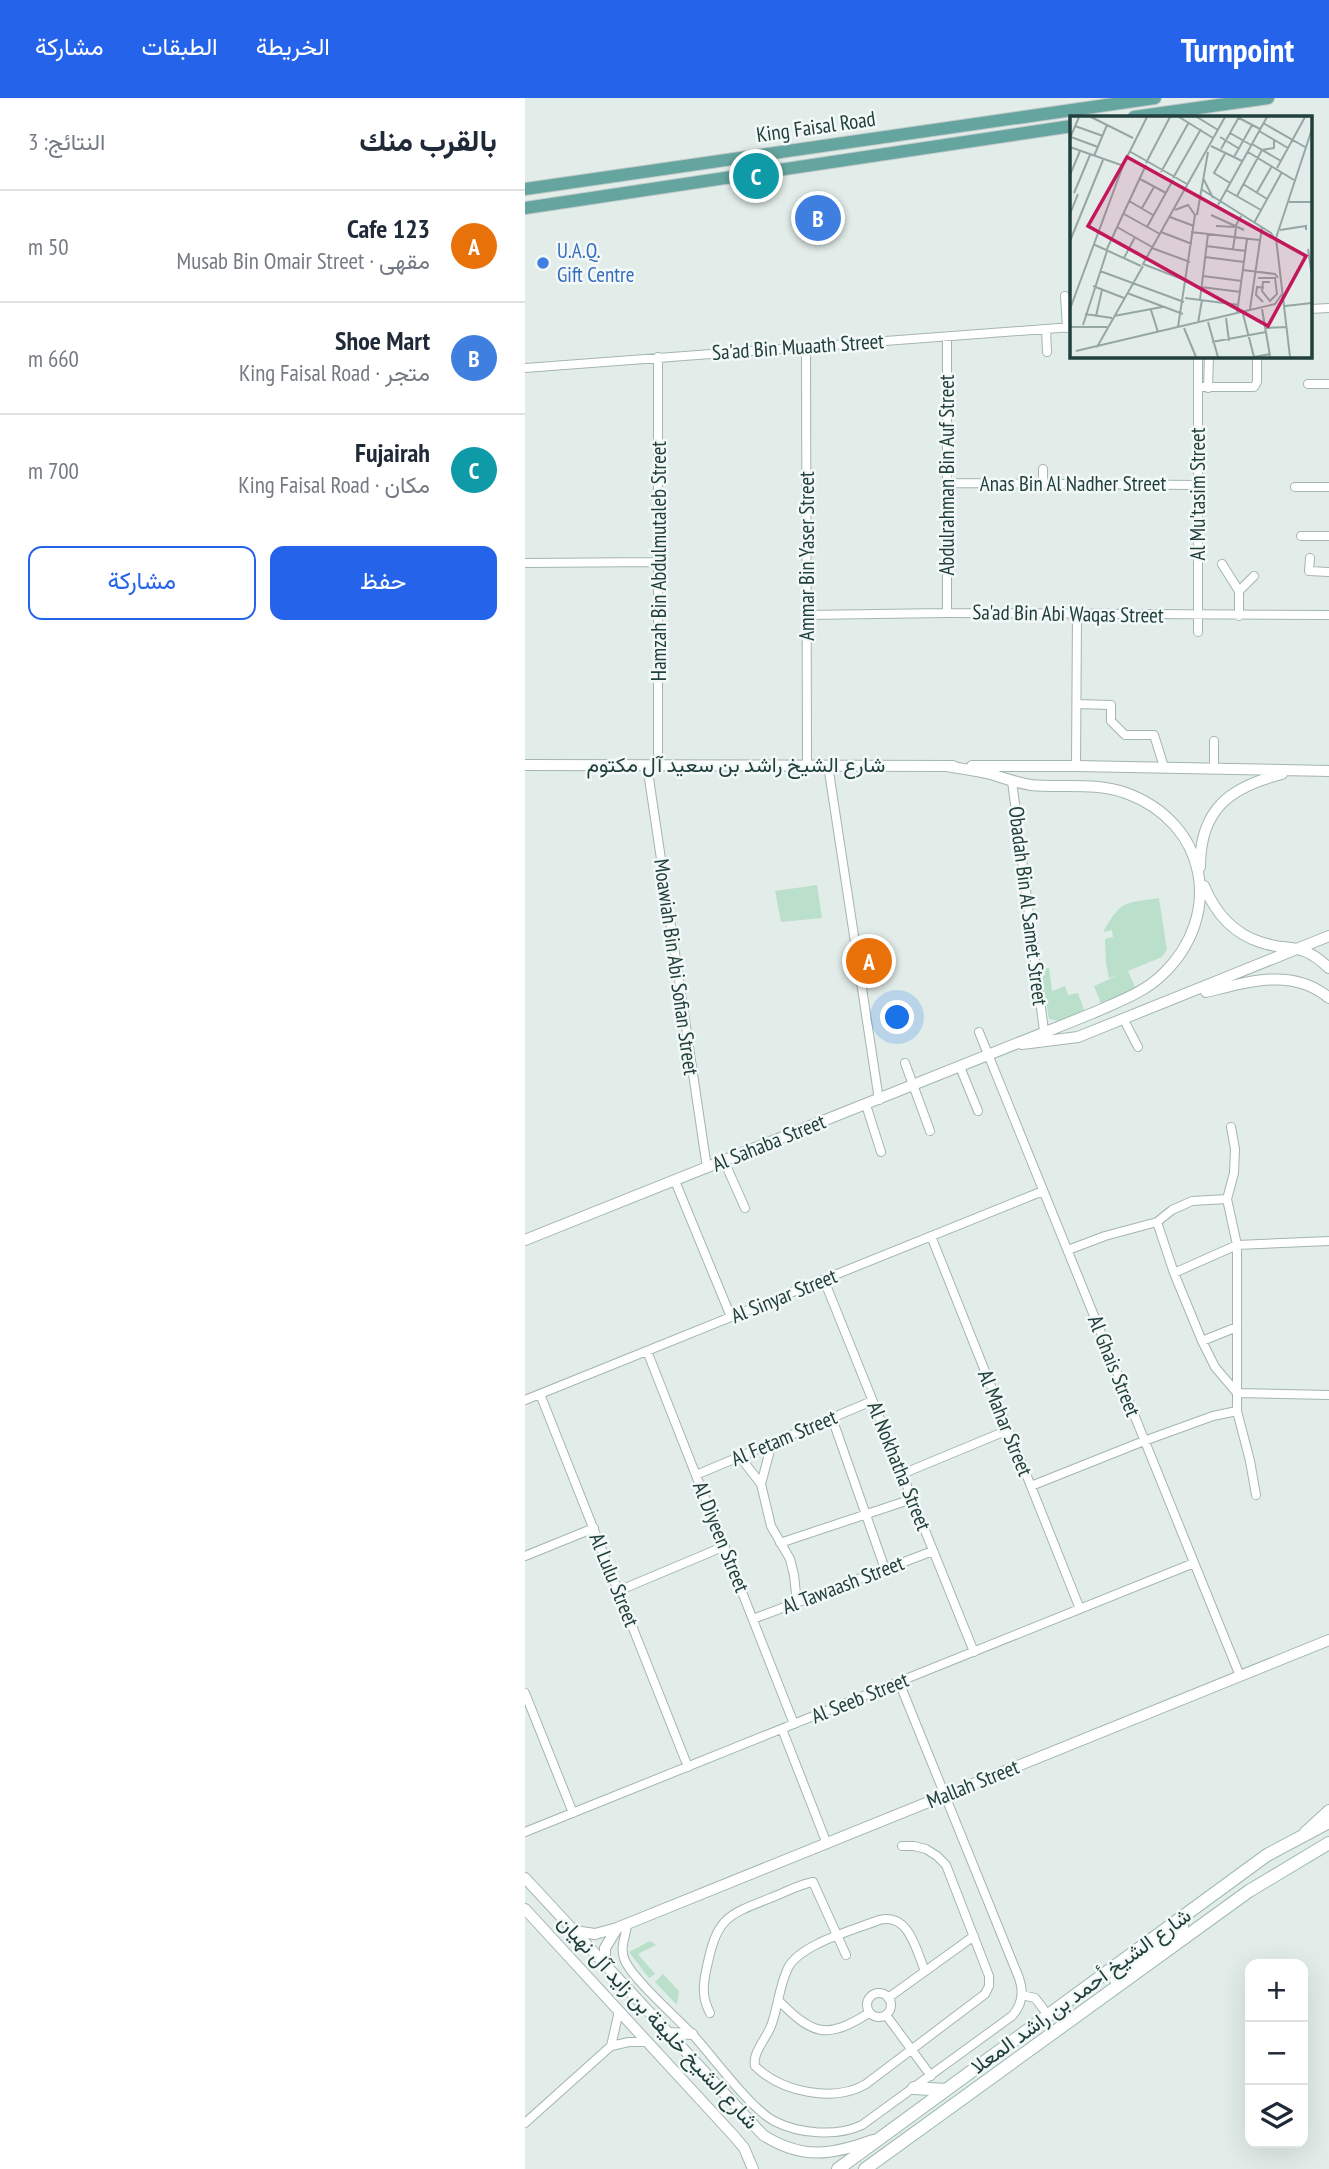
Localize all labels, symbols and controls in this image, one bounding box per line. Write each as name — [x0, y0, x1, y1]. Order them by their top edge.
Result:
text: Turnpoint — [1181, 28, 1294, 71]
text: مشاركة — [35, 31, 103, 62]
text: الطبقات — [141, 31, 218, 62]
text: الخريطة — [256, 31, 330, 62]
street label: King Faisal Road — [755, 105, 877, 148]
inset map — [1070, 116, 1311, 357]
text: بالقرب منك — [359, 120, 497, 159]
text: النتائج: 3 — [28, 127, 105, 156]
pin: C — [733, 150, 779, 202]
pin: B — [795, 192, 841, 244]
text: Cafe 123 — [347, 212, 430, 245]
text: 50 m — [28, 232, 69, 261]
text: A — [468, 232, 480, 261]
place label: U.A.Q. Gift Centre — [557, 237, 634, 288]
text: مقهى · Musab Bin Omair Street — [177, 246, 430, 275]
marker: U.A.Q. Gift Centre — [535, 255, 551, 271]
text: Shoe Mart — [335, 324, 430, 357]
street label: Sa'ad Bin Muaath Street — [711, 327, 885, 366]
text: 660 m — [28, 344, 79, 373]
text: B — [468, 344, 480, 373]
text: متجر · King Faisal Road — [239, 358, 430, 387]
street label: Abdulrahman Bin Auf Street — [933, 374, 960, 576]
street label: Al Mu'tasim Street — [1184, 427, 1211, 561]
text: Fujairah — [355, 436, 430, 469]
street label: Hamzah Bin Abdulmutaleb Street — [645, 441, 672, 681]
text: 700 m — [28, 456, 79, 485]
text: C — [469, 456, 479, 485]
text: مكان · King Faisal Road — [238, 470, 430, 499]
street label: Anas Bin Al Nadher Street — [980, 470, 1166, 497]
street label: Ammar Bin Yaser Street — [793, 471, 820, 641]
button: مشاركة — [28, 546, 256, 620]
button: حفظ — [270, 546, 497, 620]
street label: Sa'ad Bin Abi Waqas Street — [972, 598, 1164, 629]
street label: شارع الشيخ راشد بن سعيد آل مكتوم — [587, 751, 885, 779]
street label: Obadah Bin Al Samet Street — [1003, 805, 1054, 1007]
street label: Moawiah Bin Abi Sofian Street — [648, 857, 705, 1077]
pin: A — [846, 935, 892, 987]
your location — [880, 1000, 914, 1034]
street label: Al Sahaba Street — [708, 1108, 830, 1177]
street label: Al Sinyar Street — [727, 1262, 841, 1329]
street label: Al Ghais Street — [1082, 1311, 1147, 1421]
street label: Al Mahar Street — [972, 1366, 1039, 1480]
street label: Al Nokhatha Street — [861, 1397, 938, 1534]
street label: Al Fetam Street — [727, 1403, 841, 1472]
street label: Al Diyeen Street — [687, 1477, 756, 1596]
street label: Al Lulu Street — [583, 1529, 646, 1631]
street label: Al Tawaash Street — [778, 1549, 908, 1620]
street label: Al Seeb Street — [807, 1666, 913, 1729]
street label: Mallah Street — [923, 1753, 1023, 1814]
street label: شارع الشيخ أحمد بن راشد المعلا — [965, 1902, 1197, 2080]
street label: شارع الشيخ خليفة بن زايد آل نهيان — [551, 1909, 765, 2135]
map controls — [1245, 1959, 1308, 2148]
button: + — [1245, 1959, 1308, 2022]
button: − — [1245, 2022, 1308, 2085]
button: layers — [1245, 2085, 1308, 2148]

